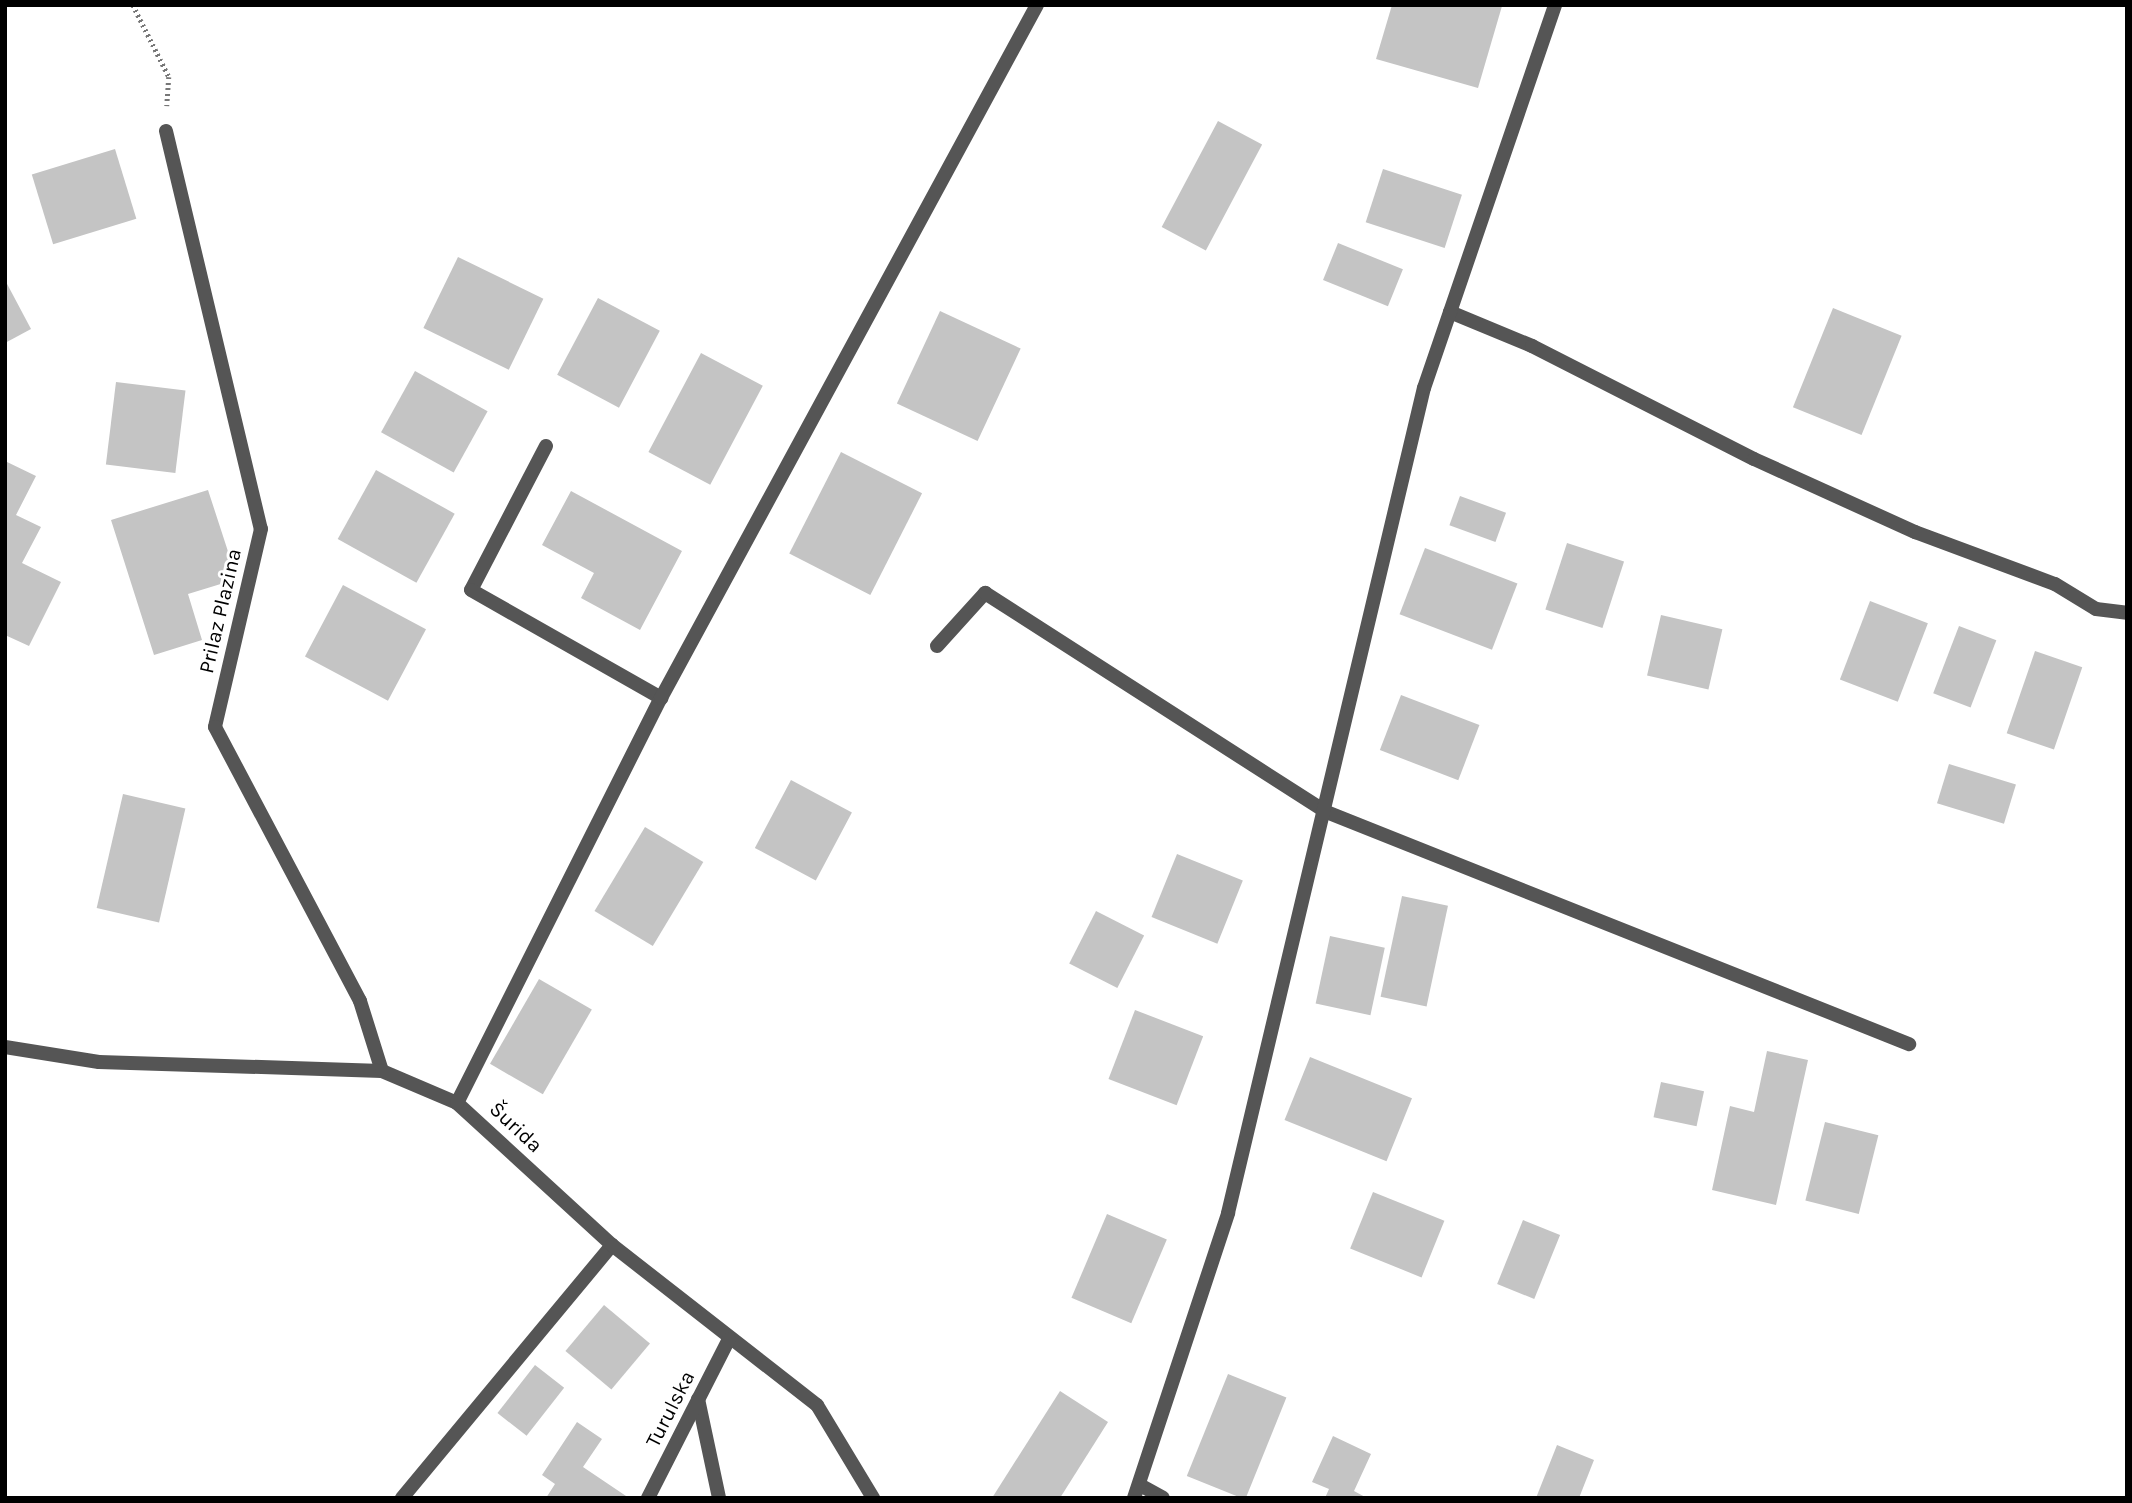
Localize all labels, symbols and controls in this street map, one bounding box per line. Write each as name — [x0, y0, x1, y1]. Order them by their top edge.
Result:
street label: Prilaz Plazina — [193, 546, 247, 676]
street label: Šurida — [484, 1096, 548, 1158]
street label: Turulska — [640, 1367, 700, 1451]

